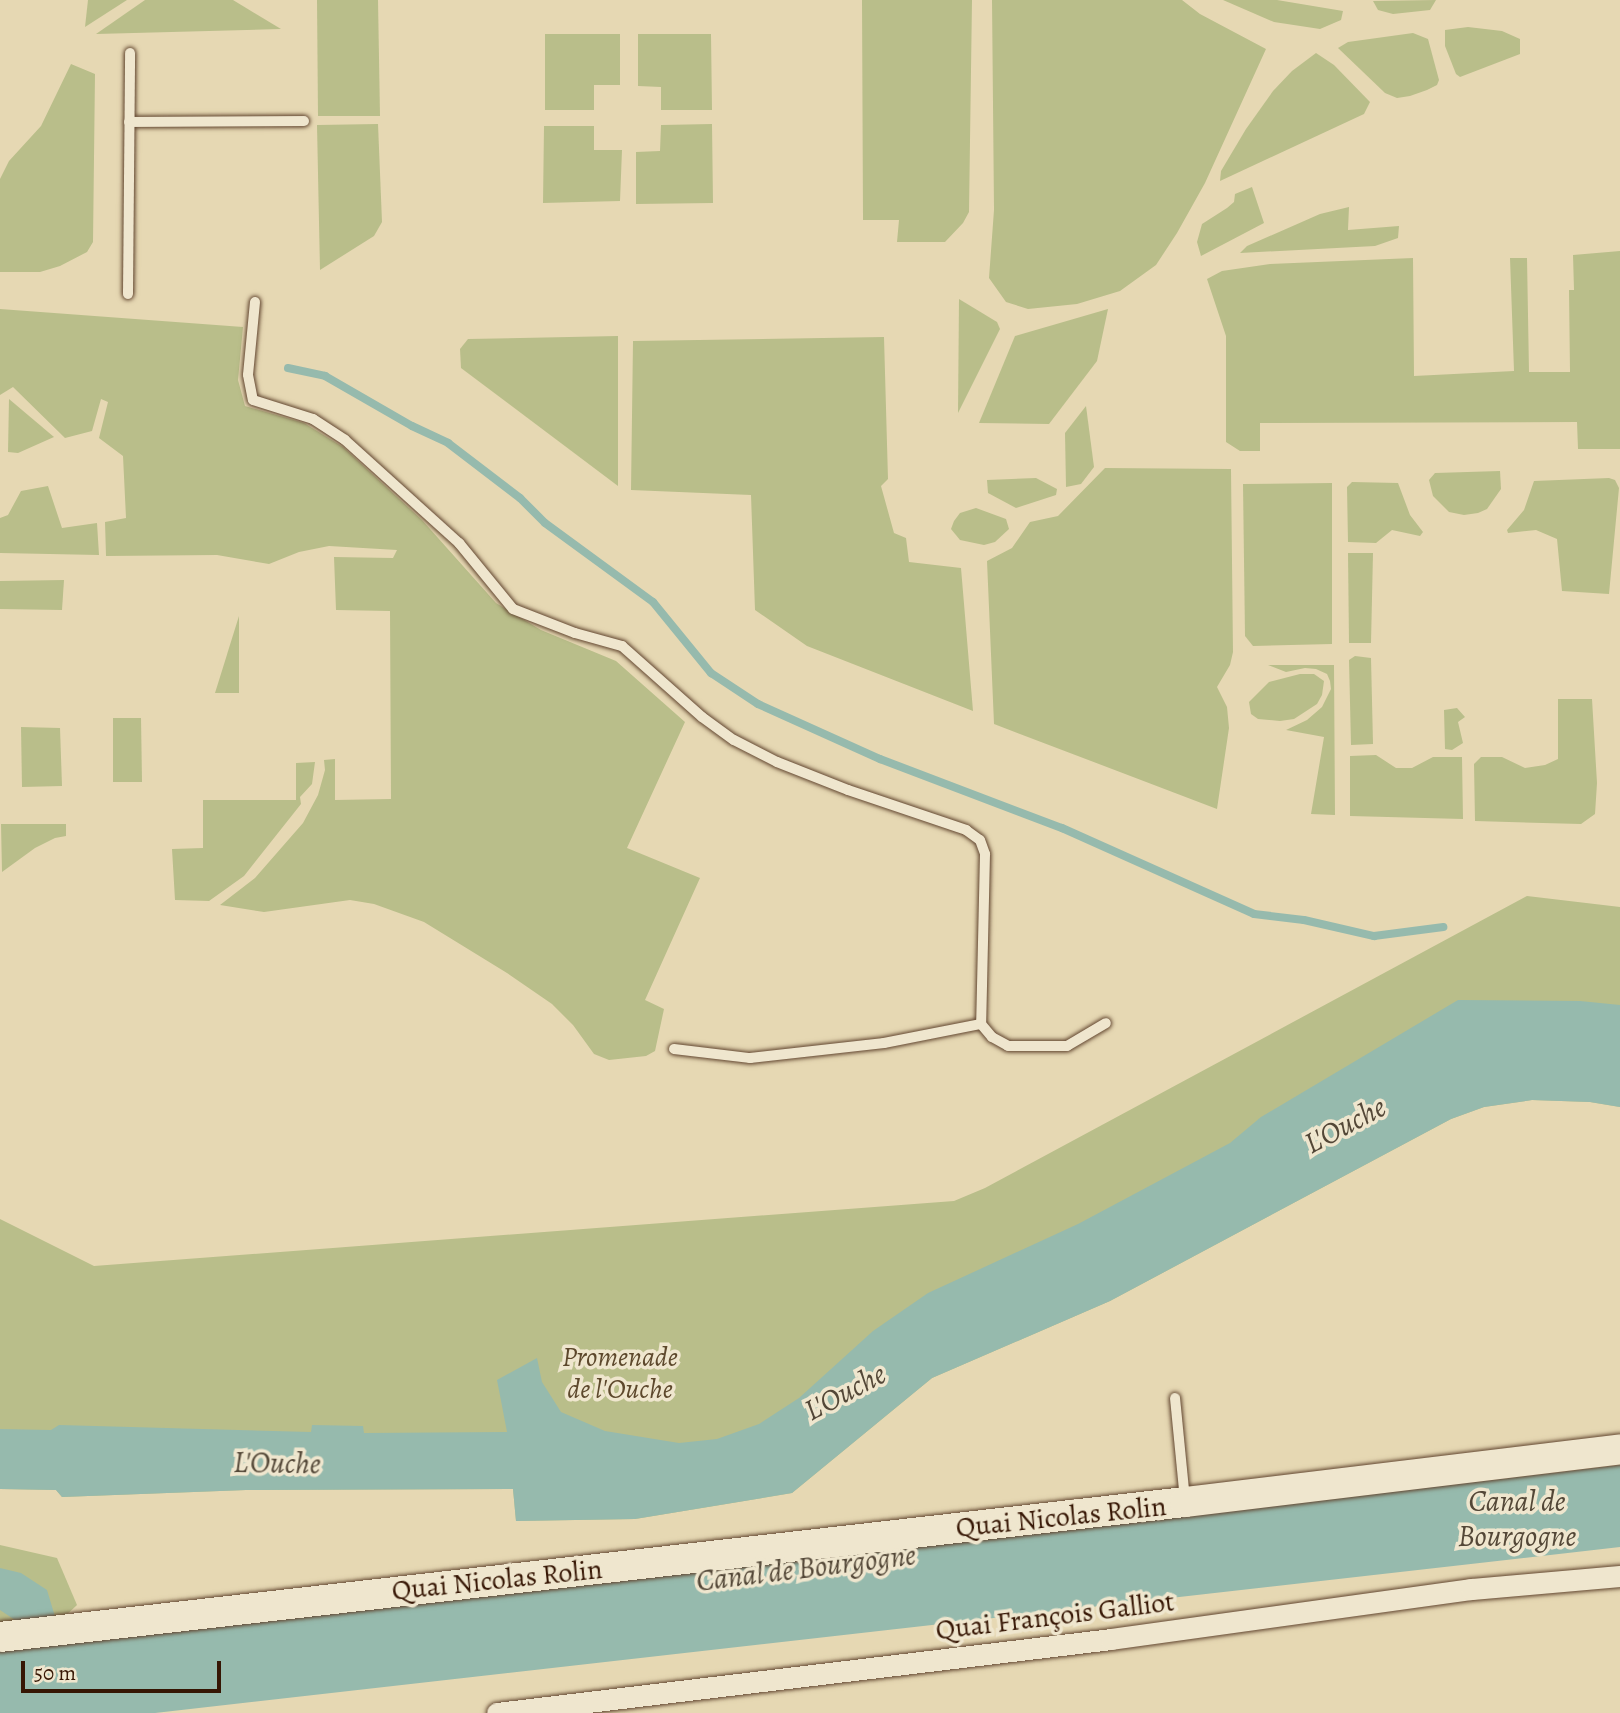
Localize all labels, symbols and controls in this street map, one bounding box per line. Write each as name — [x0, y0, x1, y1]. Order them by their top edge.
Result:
water label: L'Ouche — [1298, 1089, 1392, 1161]
park label: Promenade de l'Ouche — [562, 1340, 678, 1406]
water label: L'Ouche — [798, 1356, 892, 1428]
water label: L'Ouche — [233, 1444, 321, 1482]
water label: Canal de Bourgogne — [1458, 1483, 1576, 1554]
street label: Quai Nicolas Rolin — [954, 1489, 1168, 1545]
water label: Canal de Bourgogne — [694, 1537, 918, 1599]
street label: Quai Nicolas Rolin — [390, 1552, 604, 1608]
street label: Quai François Galliot — [934, 1585, 1176, 1647]
scale bar — [24, 1646, 224, 1690]
text: 50 m — [34, 1659, 76, 1687]

